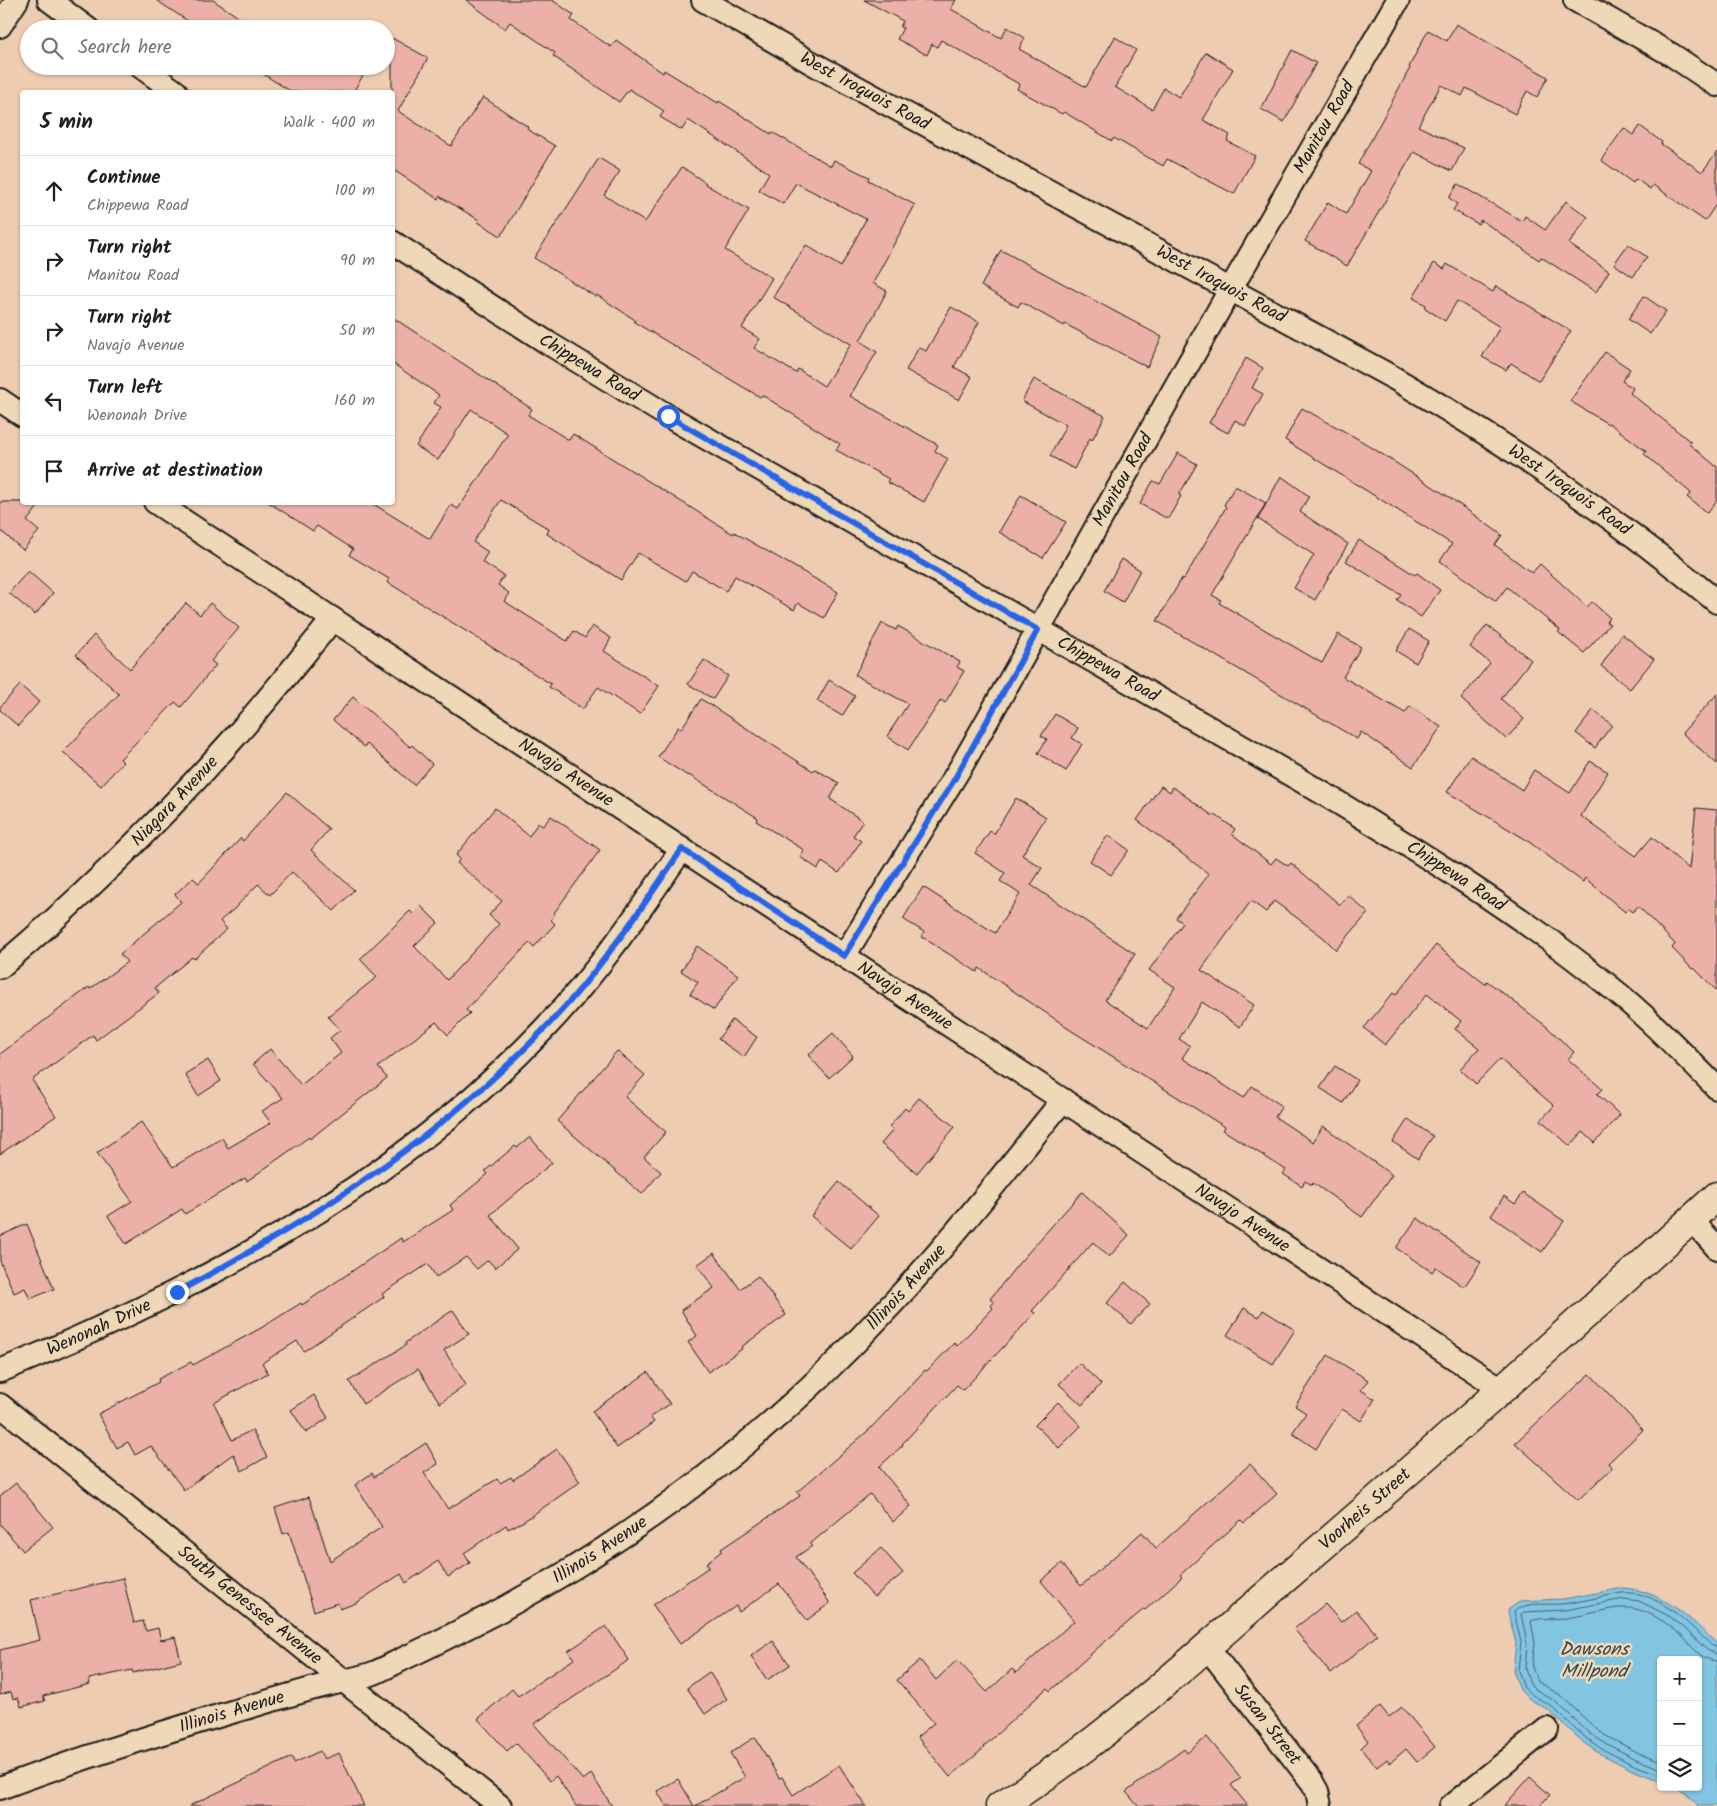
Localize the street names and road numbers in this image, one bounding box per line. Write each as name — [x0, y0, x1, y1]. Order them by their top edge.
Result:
street label: West Iroquois Road — [794, 44, 936, 139]
street label: Manitou Road — [1286, 74, 1363, 179]
street label: West Iroquois Road — [1151, 237, 1292, 332]
street label: Chippewa Road — [533, 326, 646, 411]
street label: Manitou Road — [1085, 427, 1162, 532]
street label: West Iroquois Road — [1502, 437, 1638, 544]
street label: Chippewa Road — [1051, 628, 1165, 711]
street label: Navajo Avenue — [512, 730, 620, 815]
street label: Niagara Avenue — [124, 749, 226, 854]
street label: Chippewa Road — [1400, 833, 1513, 920]
street label: Navajo Avenue — [851, 954, 959, 1038]
street label: Navajo Avenue — [1188, 1176, 1296, 1261]
street label: Illinois Avenue — [859, 1238, 954, 1338]
street label: Wenonah Drive — [42, 1291, 156, 1364]
street label: Voorheis Street — [1312, 1460, 1419, 1558]
street label: Illinois Avenue — [547, 1508, 654, 1592]
street label: South Genessee Avenue — [171, 1538, 328, 1672]
street label: Susan Street — [1226, 1677, 1309, 1772]
street label: Illinois Avenue — [175, 1683, 288, 1742]

